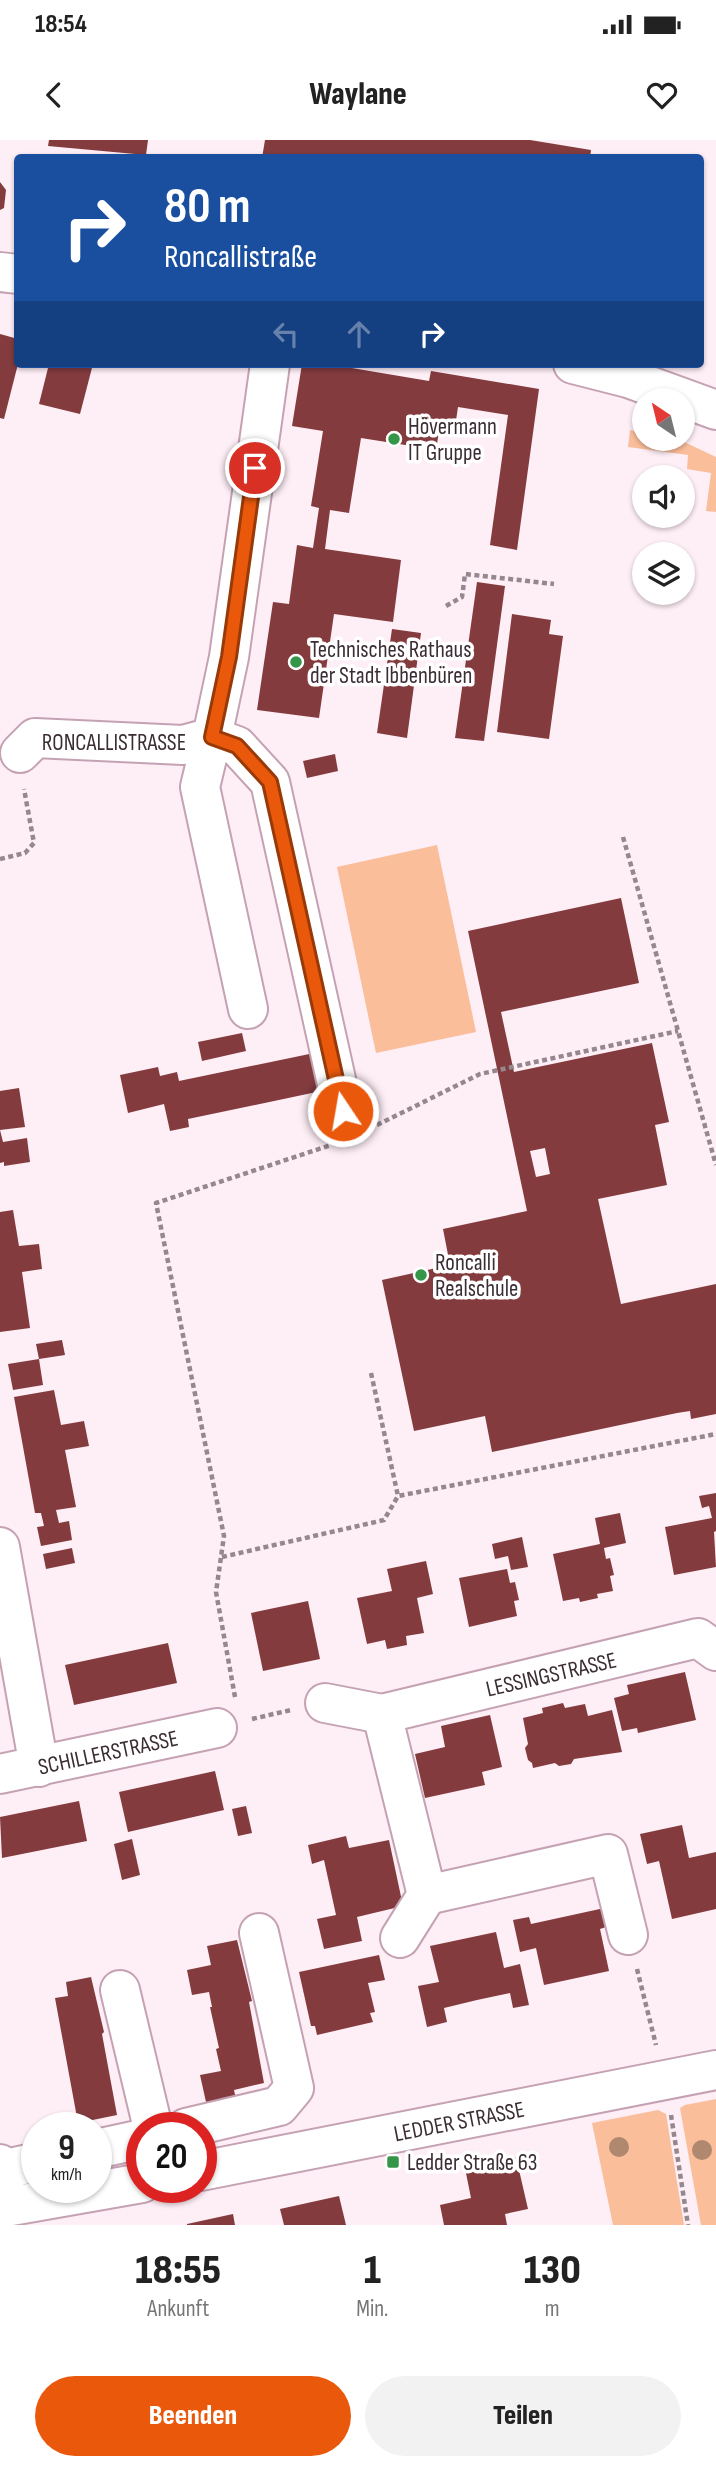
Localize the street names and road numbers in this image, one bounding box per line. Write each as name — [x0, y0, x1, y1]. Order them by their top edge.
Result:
street label: RONCALLISTRASSE — [42, 729, 186, 757]
street label: LESSINGSTRASSE — [483, 1646, 619, 1704]
street label: SCHILLERSTRASSE — [36, 1724, 181, 1781]
street label: LEDDER STRASSE — [391, 2096, 527, 2148]

